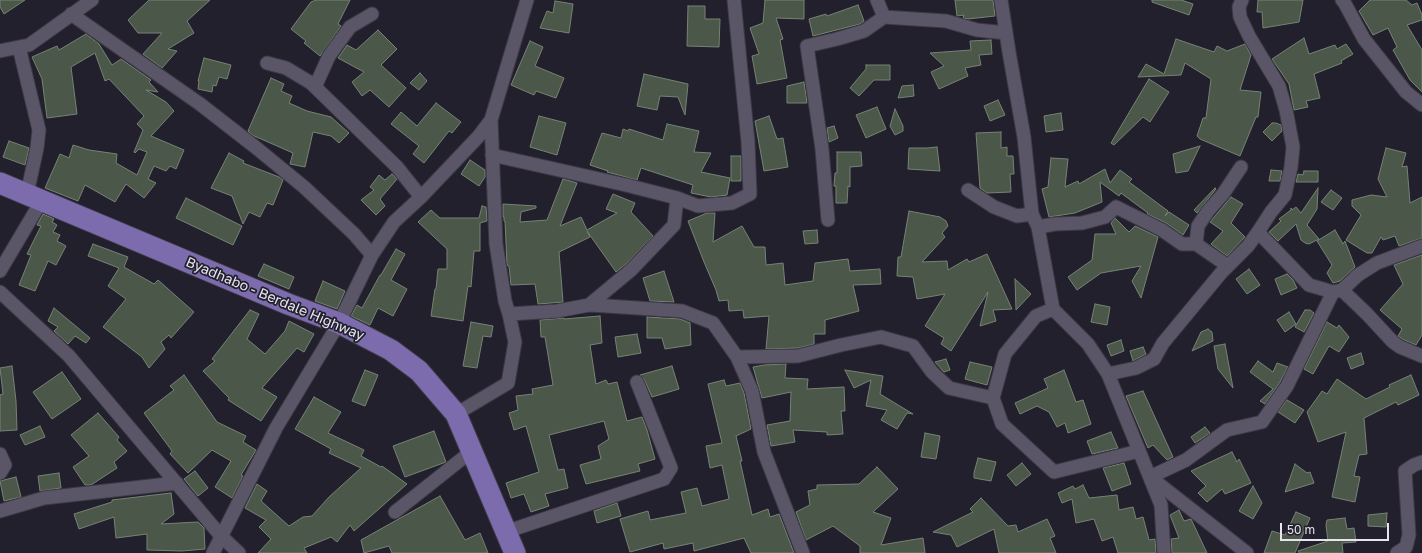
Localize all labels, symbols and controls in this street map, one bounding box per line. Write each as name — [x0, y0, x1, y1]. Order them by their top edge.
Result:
street label: Byadhabo - Berdale Highway — [183, 254, 367, 344]
scale bar — [1282, 515, 1391, 541]
text: 50 m — [1287, 522, 1315, 537]

